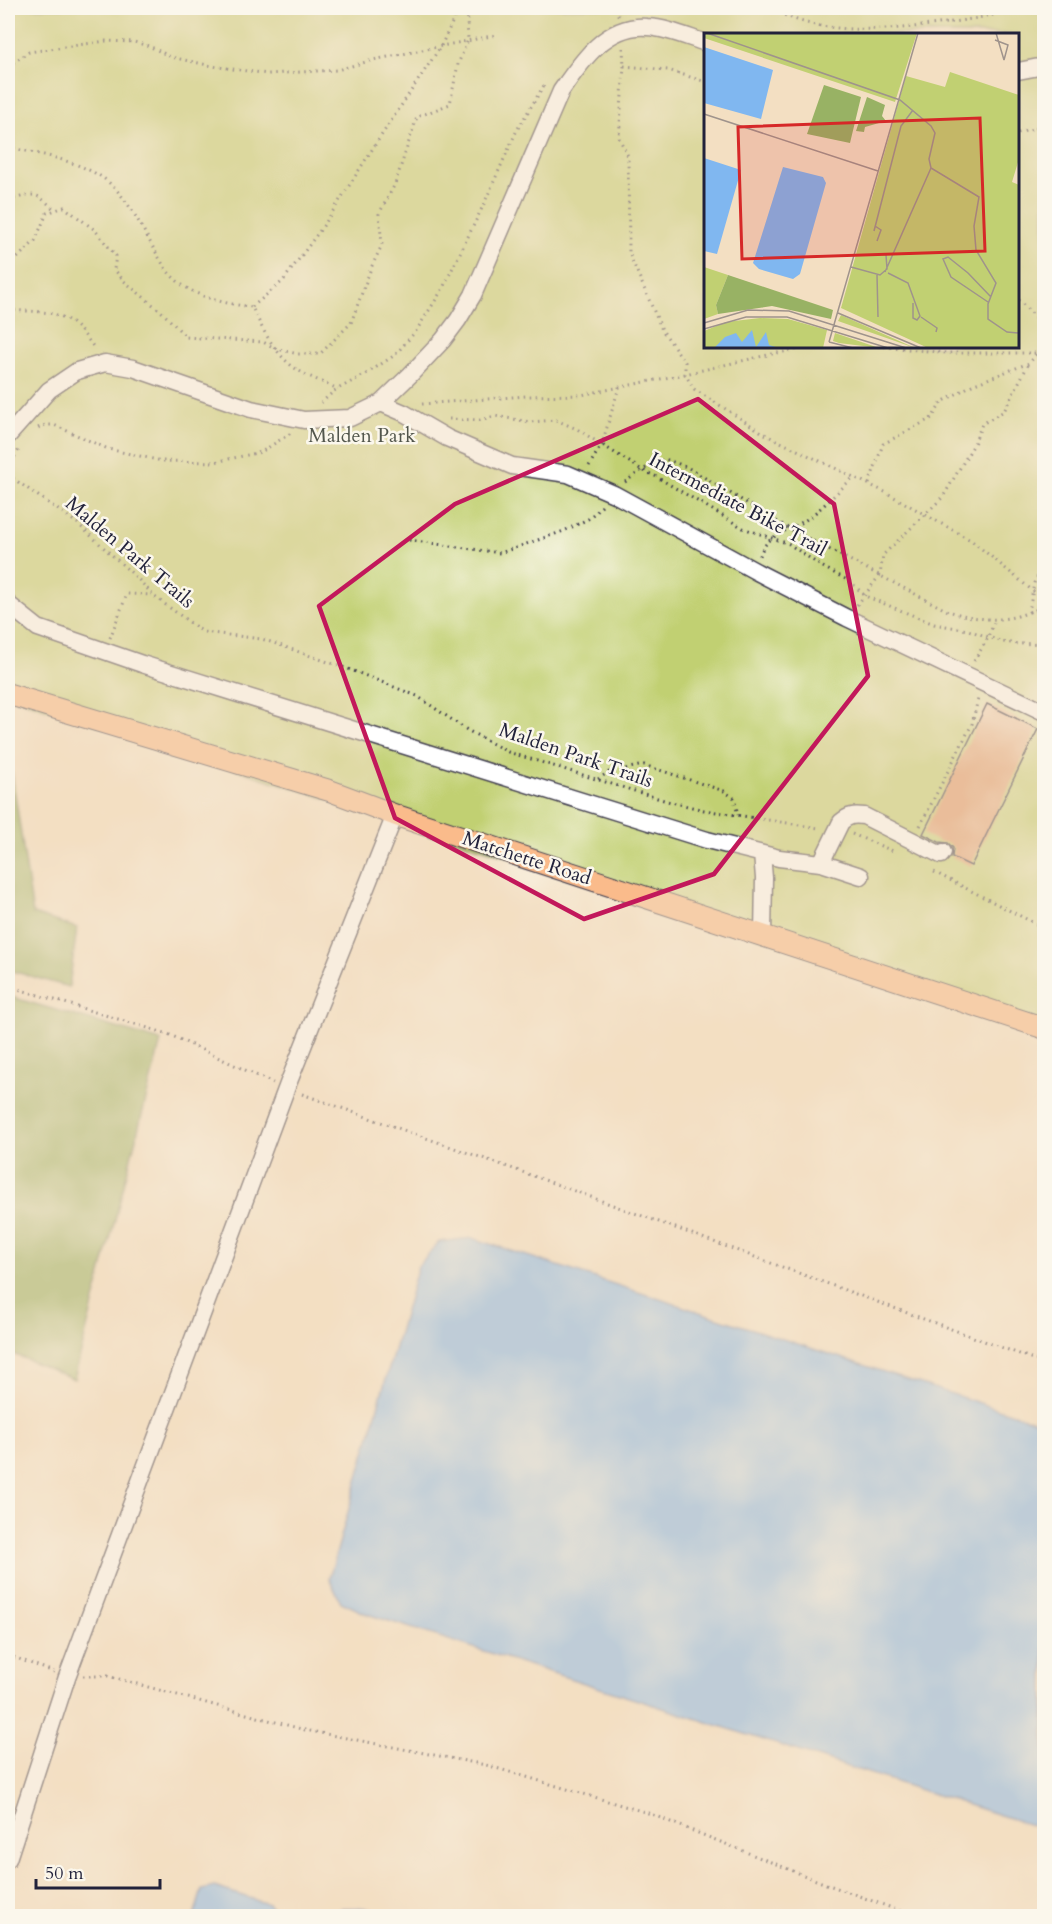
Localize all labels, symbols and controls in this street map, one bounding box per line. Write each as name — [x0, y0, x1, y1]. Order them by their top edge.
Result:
inset map — [704, 33, 1019, 348]
park label: Malden Park — [308, 422, 416, 449]
street label: Intermediate Bike Trail — [644, 446, 832, 562]
street label: Malden Park Trails — [60, 490, 200, 614]
street label: Malden Park Trails — [496, 716, 656, 794]
street label: Matchette Road — [459, 824, 595, 892]
scale bar — [36, 1852, 160, 1890]
text: 50 m — [45, 1861, 84, 1886]

